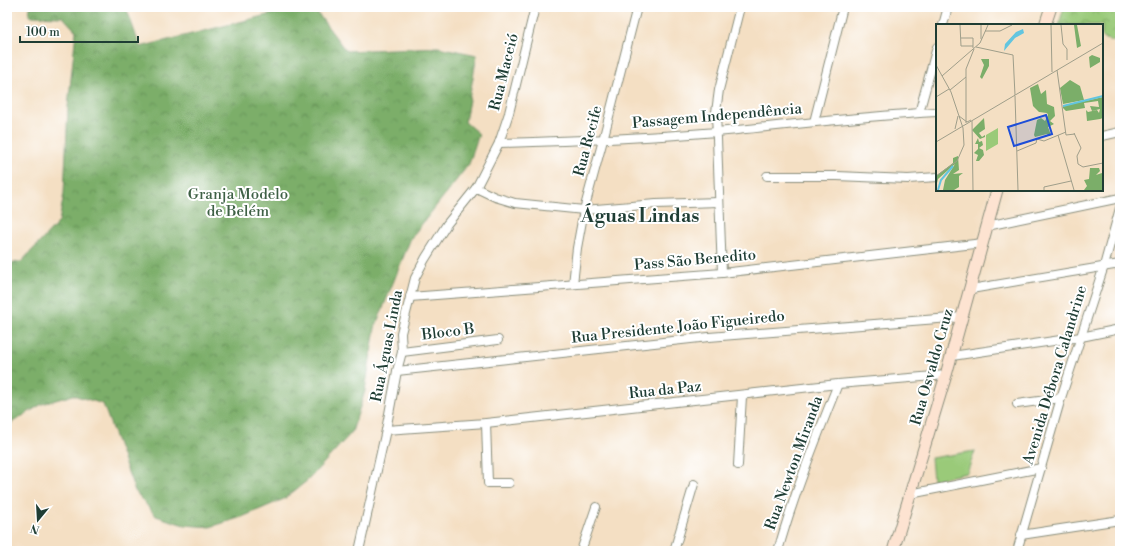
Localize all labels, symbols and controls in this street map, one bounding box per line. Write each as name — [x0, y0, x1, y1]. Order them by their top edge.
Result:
scale bar — [20, 18, 138, 44]
inset map — [936, 24, 1103, 191]
text: 100 m — [26, 25, 60, 40]
street label: Rua Maceió — [485, 31, 523, 113]
street label: Passagem Independência — [631, 99, 803, 133]
street label: Rua Recife — [569, 103, 607, 179]
park label: Granja Modelo de Belém — [188, 185, 288, 221]
district label: Águas Lindas — [579, 203, 700, 228]
street label: Pass São Benedito — [633, 245, 757, 275]
street label: Avenida Débora Calandrine — [1018, 283, 1091, 468]
street label: Rua Águas Linda — [366, 288, 407, 404]
street label: Rua Presidente João Figueiredo — [570, 306, 786, 348]
street label: Rua Osvaldo Cruz — [906, 306, 958, 428]
street label: Bloco B — [420, 319, 475, 345]
street label: Rua da Paz — [628, 377, 702, 403]
street label: Rua Newton Miranda — [761, 393, 827, 533]
north arrow — [18, 500, 58, 540]
text: N — [29, 520, 42, 537]

